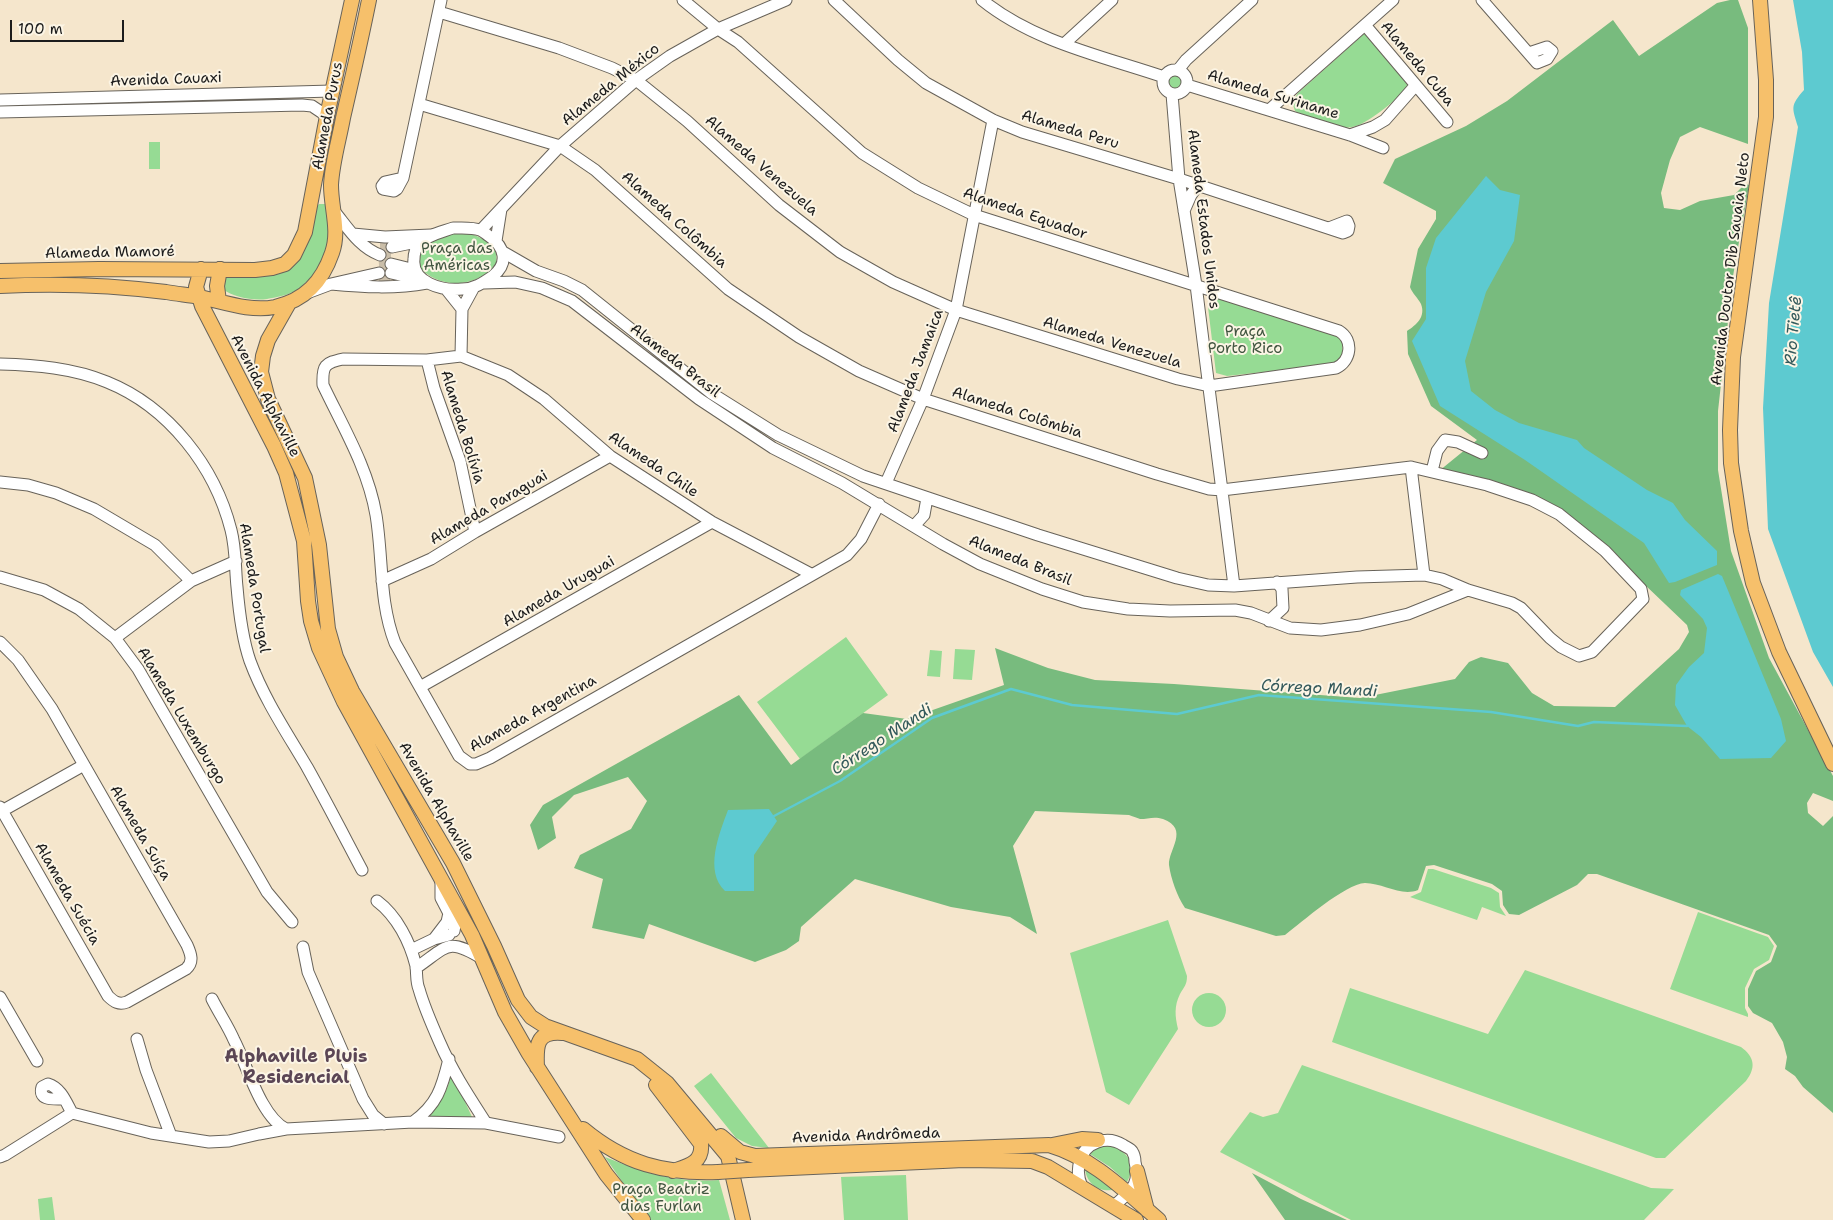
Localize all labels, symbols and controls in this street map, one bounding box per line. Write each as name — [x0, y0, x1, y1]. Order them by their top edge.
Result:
scale bar — [12, 10, 126, 42]
street label: Alameda Cuba — [1376, 18, 1458, 110]
text: 100 m — [18, 19, 63, 39]
street label: Alameda México — [558, 40, 664, 130]
street label: Alameda Purus — [309, 61, 347, 171]
street label: Alameda Suriname — [1205, 66, 1341, 124]
street label: Avenida Cauaxi — [110, 69, 222, 91]
street label: Alameda Peru — [1019, 107, 1121, 153]
street label: Alameda Venezuela — [701, 112, 821, 220]
street label: Alameda Estados Unidos — [1183, 128, 1223, 310]
street label: Avenida Doutor Dib Sauaia Neto — [1708, 151, 1754, 387]
street label: Alameda Colômbia — [617, 168, 731, 272]
street label: Alameda Equador — [960, 184, 1090, 244]
park label: Praça das Américas — [421, 240, 493, 275]
street label: Alameda Mamoré — [45, 243, 175, 263]
water label: Rio Tietê — [1781, 296, 1807, 366]
street label: Alameda Jamaica — [884, 307, 948, 435]
street label: Alameda Venezuela — [1041, 313, 1183, 373]
street label: Alameda Brasil — [626, 320, 724, 402]
park label: Praça Porto Rico — [1208, 323, 1282, 358]
street label: Avenida Alphaville — [226, 332, 304, 460]
street label: Alameda Bolívia — [436, 368, 488, 486]
street label: Alameda Colômbia — [950, 383, 1084, 443]
street label: Alameda Chile — [604, 428, 702, 502]
street label: Alameda Paraguai — [427, 467, 551, 549]
street label: Alameda Portugal — [235, 522, 273, 654]
street label: Alameda Brasil — [966, 532, 1074, 590]
street label: Alameda Uruguai — [500, 553, 618, 631]
street label: Alameda Luxemburgo — [133, 644, 229, 788]
street label: Alameda Argentina — [466, 672, 600, 756]
water label: Córrego Mandi — [1260, 676, 1378, 702]
water label: Córrego Mandi — [828, 700, 936, 780]
street label: Avenida Alphaville — [394, 739, 478, 865]
street label: Alameda Suíça — [105, 782, 175, 884]
street label: Alameda Suécia — [30, 840, 104, 948]
district label: Alphaville Pluis Residencial — [225, 1046, 367, 1088]
street label: Avenida Andrômeda — [791, 1124, 941, 1148]
park label: Praça Beatriz dias Furlan — [612, 1181, 710, 1216]

